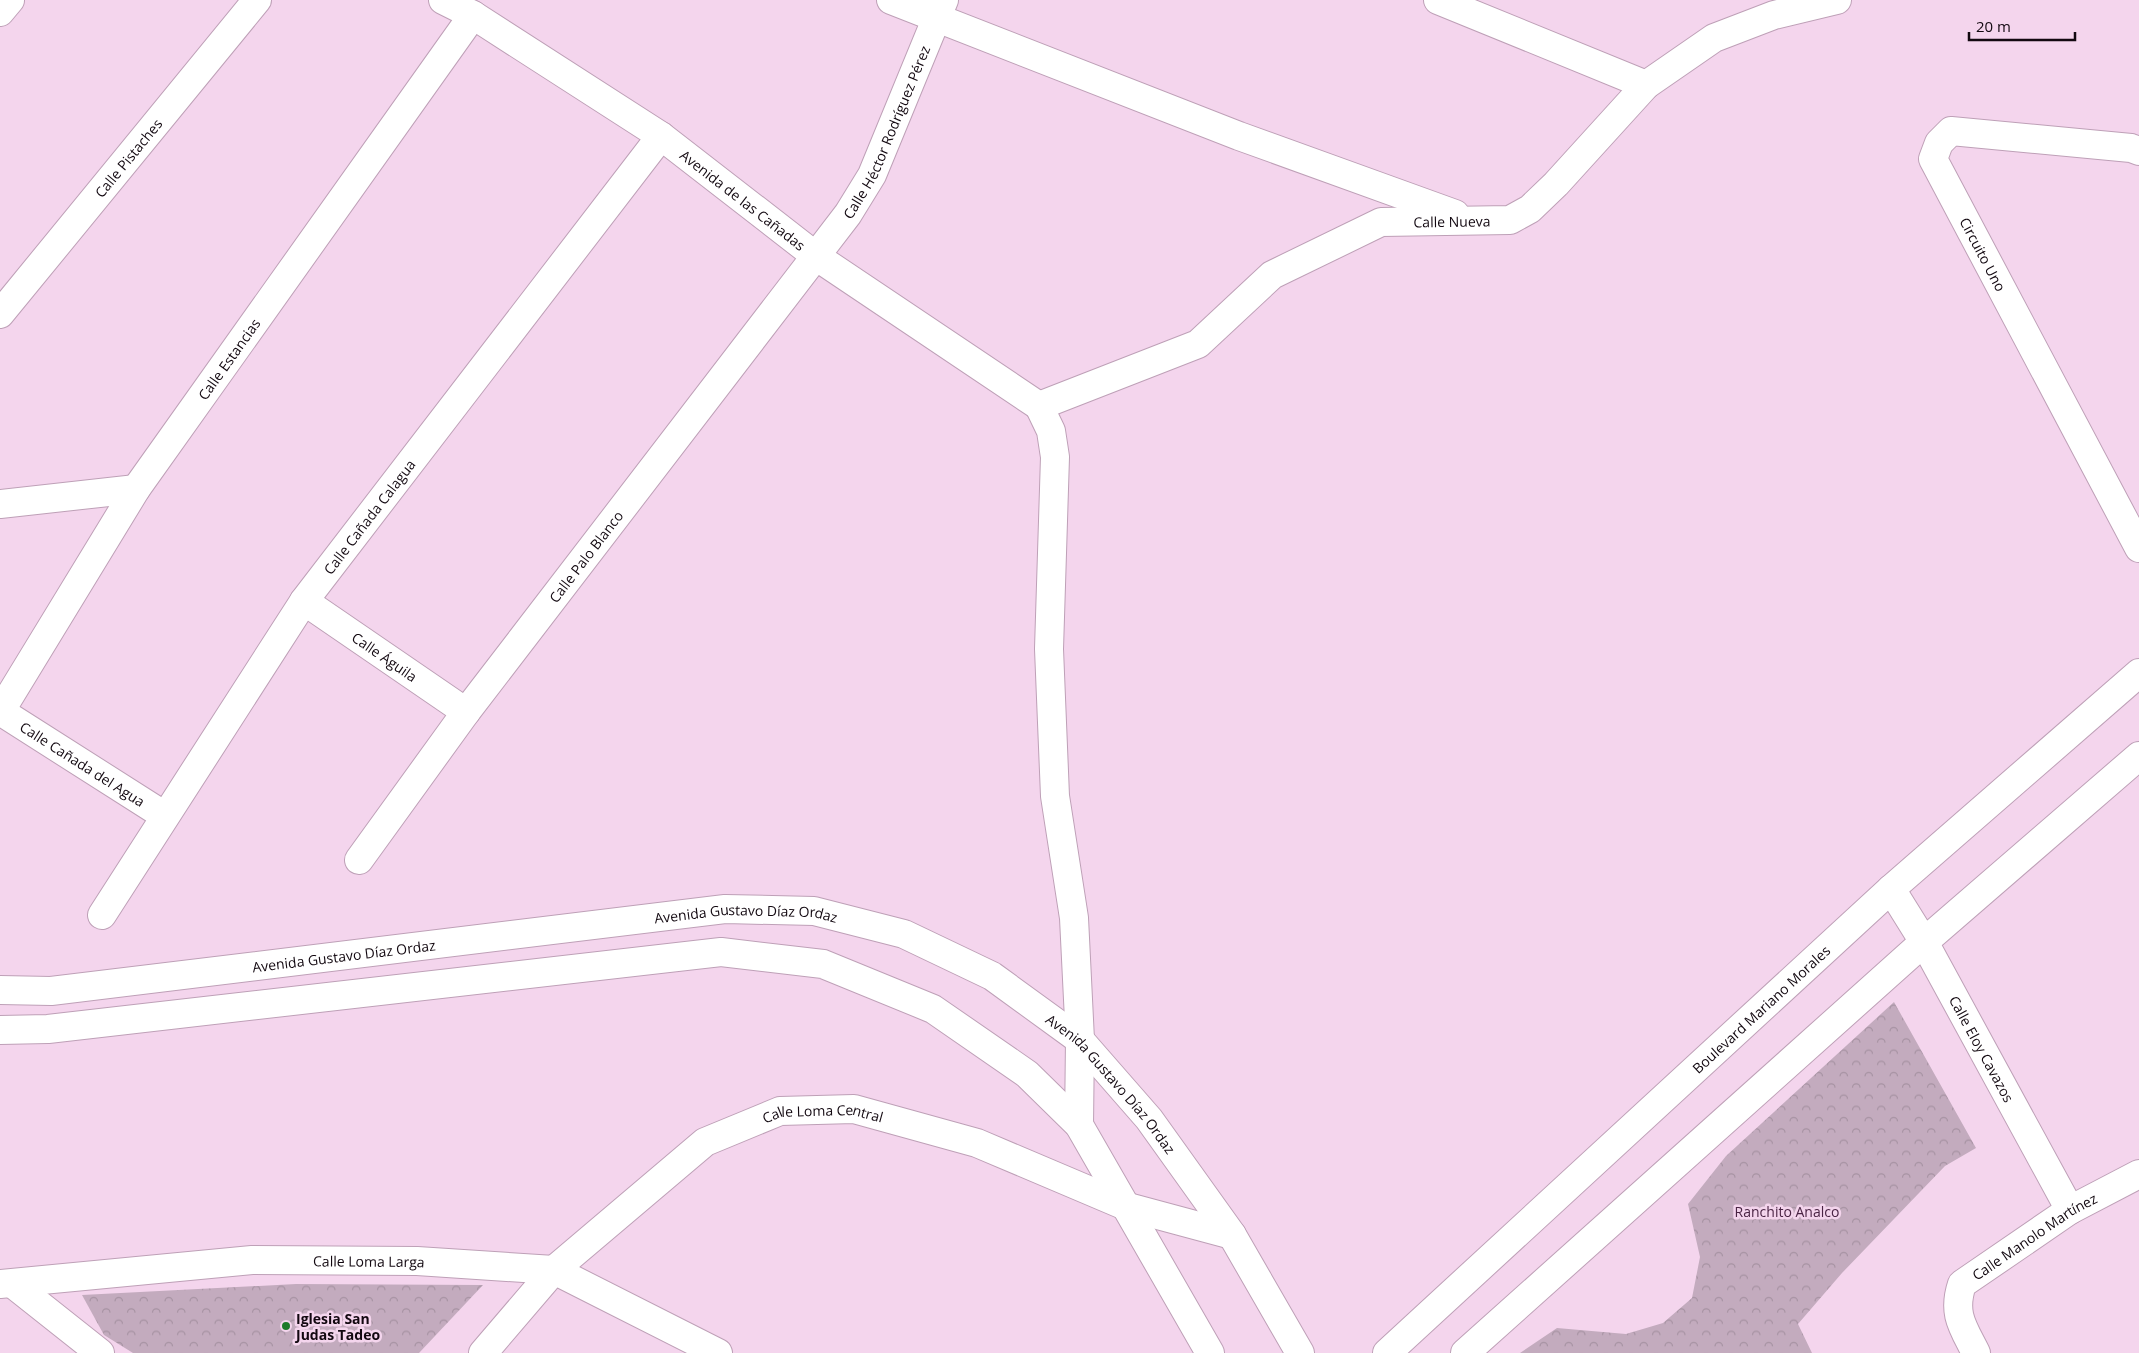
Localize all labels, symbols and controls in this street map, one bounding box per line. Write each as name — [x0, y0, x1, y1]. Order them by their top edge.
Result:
scale bar — [1969, 10, 2075, 42]
text: 20 m — [1976, 16, 2011, 36]
street label: Calle Héctor Rodríguez Pérez — [838, 42, 934, 222]
street label: Calle Pistaches — [90, 114, 166, 201]
street label: Avenida de las Cañadas — [677, 145, 810, 254]
street label: Calle Nueva — [1413, 211, 1491, 231]
street label: Circuito Uno — [1956, 214, 2011, 294]
street label: Calle Estancias — [193, 314, 264, 403]
street label: Calle Cañada Calagua — [319, 455, 419, 578]
street label: Calle Palo Blanco — [544, 506, 627, 606]
street label: Calle Águila — [348, 627, 421, 685]
street label: Calle Cañada del Agua — [17, 717, 149, 810]
street label: Avenida Gustavo Díaz Ordaz — [653, 899, 840, 927]
street label: Avenida Gustavo Díaz Ordaz — [251, 935, 437, 976]
street label: Boulevard Mariano Morales — [1688, 940, 1834, 1077]
street label: Calle Eloy Cavazos — [1945, 992, 2019, 1106]
street label: Avenida Gustavo Díaz Ordaz — [1043, 1009, 1180, 1157]
street label: Calle Loma Central — [759, 1100, 885, 1127]
street label: Calle Manolo Martínez — [1968, 1188, 2100, 1284]
park label: Ranchito Analco — [1735, 1202, 1839, 1221]
street label: Calle Loma Larga — [313, 1251, 425, 1271]
place label: Iglesia San Judas Tadeo — [294, 1309, 380, 1344]
marker: Iglesia San Judas Tadeo — [280, 1320, 292, 1332]

